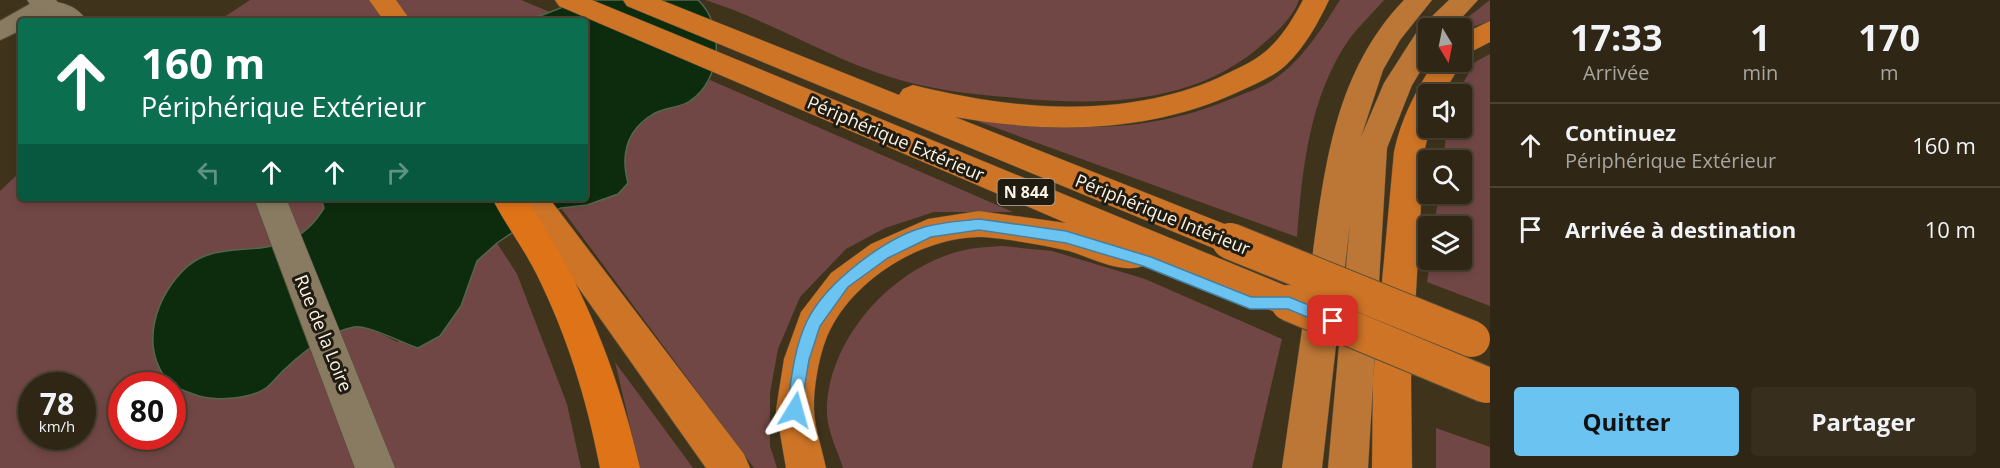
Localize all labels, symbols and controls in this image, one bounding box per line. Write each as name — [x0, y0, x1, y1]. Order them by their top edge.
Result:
text: 17:33 — [1570, 13, 1663, 62]
text: 1 — [1750, 13, 1771, 62]
text: 170 — [1858, 13, 1920, 62]
north arrow — [1418, 18, 1472, 72]
map controls — [1418, 18, 1472, 270]
text: 160 m — [141, 34, 265, 91]
icon: ahead — [42, 42, 120, 120]
text: Arrivée — [1583, 59, 1649, 86]
text: min — [1742, 59, 1778, 86]
text: m — [1880, 59, 1898, 86]
button: sound — [1418, 84, 1472, 138]
text: Périphérique Extérieur — [141, 88, 426, 125]
street label: Périphérique Extérieur — [804, 90, 989, 186]
text: Continuez — [1565, 117, 1676, 147]
icon: ahead — [1514, 129, 1547, 162]
text: 160 m — [1912, 130, 1976, 160]
text: Périphérique Extérieur — [1565, 147, 1776, 174]
button: search — [1418, 150, 1472, 204]
icon: left — [192, 156, 225, 189]
icon: ahead — [255, 156, 288, 189]
icon: ahead — [318, 156, 351, 189]
icon: right — [381, 156, 414, 189]
street label: Périphérique Intérieur — [1072, 168, 1255, 260]
road number: N 844 — [998, 179, 1054, 205]
icon: arrive — [1514, 213, 1547, 246]
text: Arrivée à destination — [1565, 214, 1796, 244]
text: 10 m — [1925, 214, 1976, 244]
button: layers — [1418, 216, 1472, 270]
street label: Rue de la Loire — [290, 271, 358, 395]
pin — [1307, 295, 1358, 346]
icon: arrive — [1316, 304, 1349, 337]
speed limit sign: 80 — [108, 372, 186, 450]
position arrow — [763, 378, 827, 442]
text: 78 — [40, 383, 74, 424]
button: Quitter — [1514, 387, 1739, 456]
button: Partager — [1751, 387, 1976, 456]
text: km/h — [39, 416, 75, 436]

